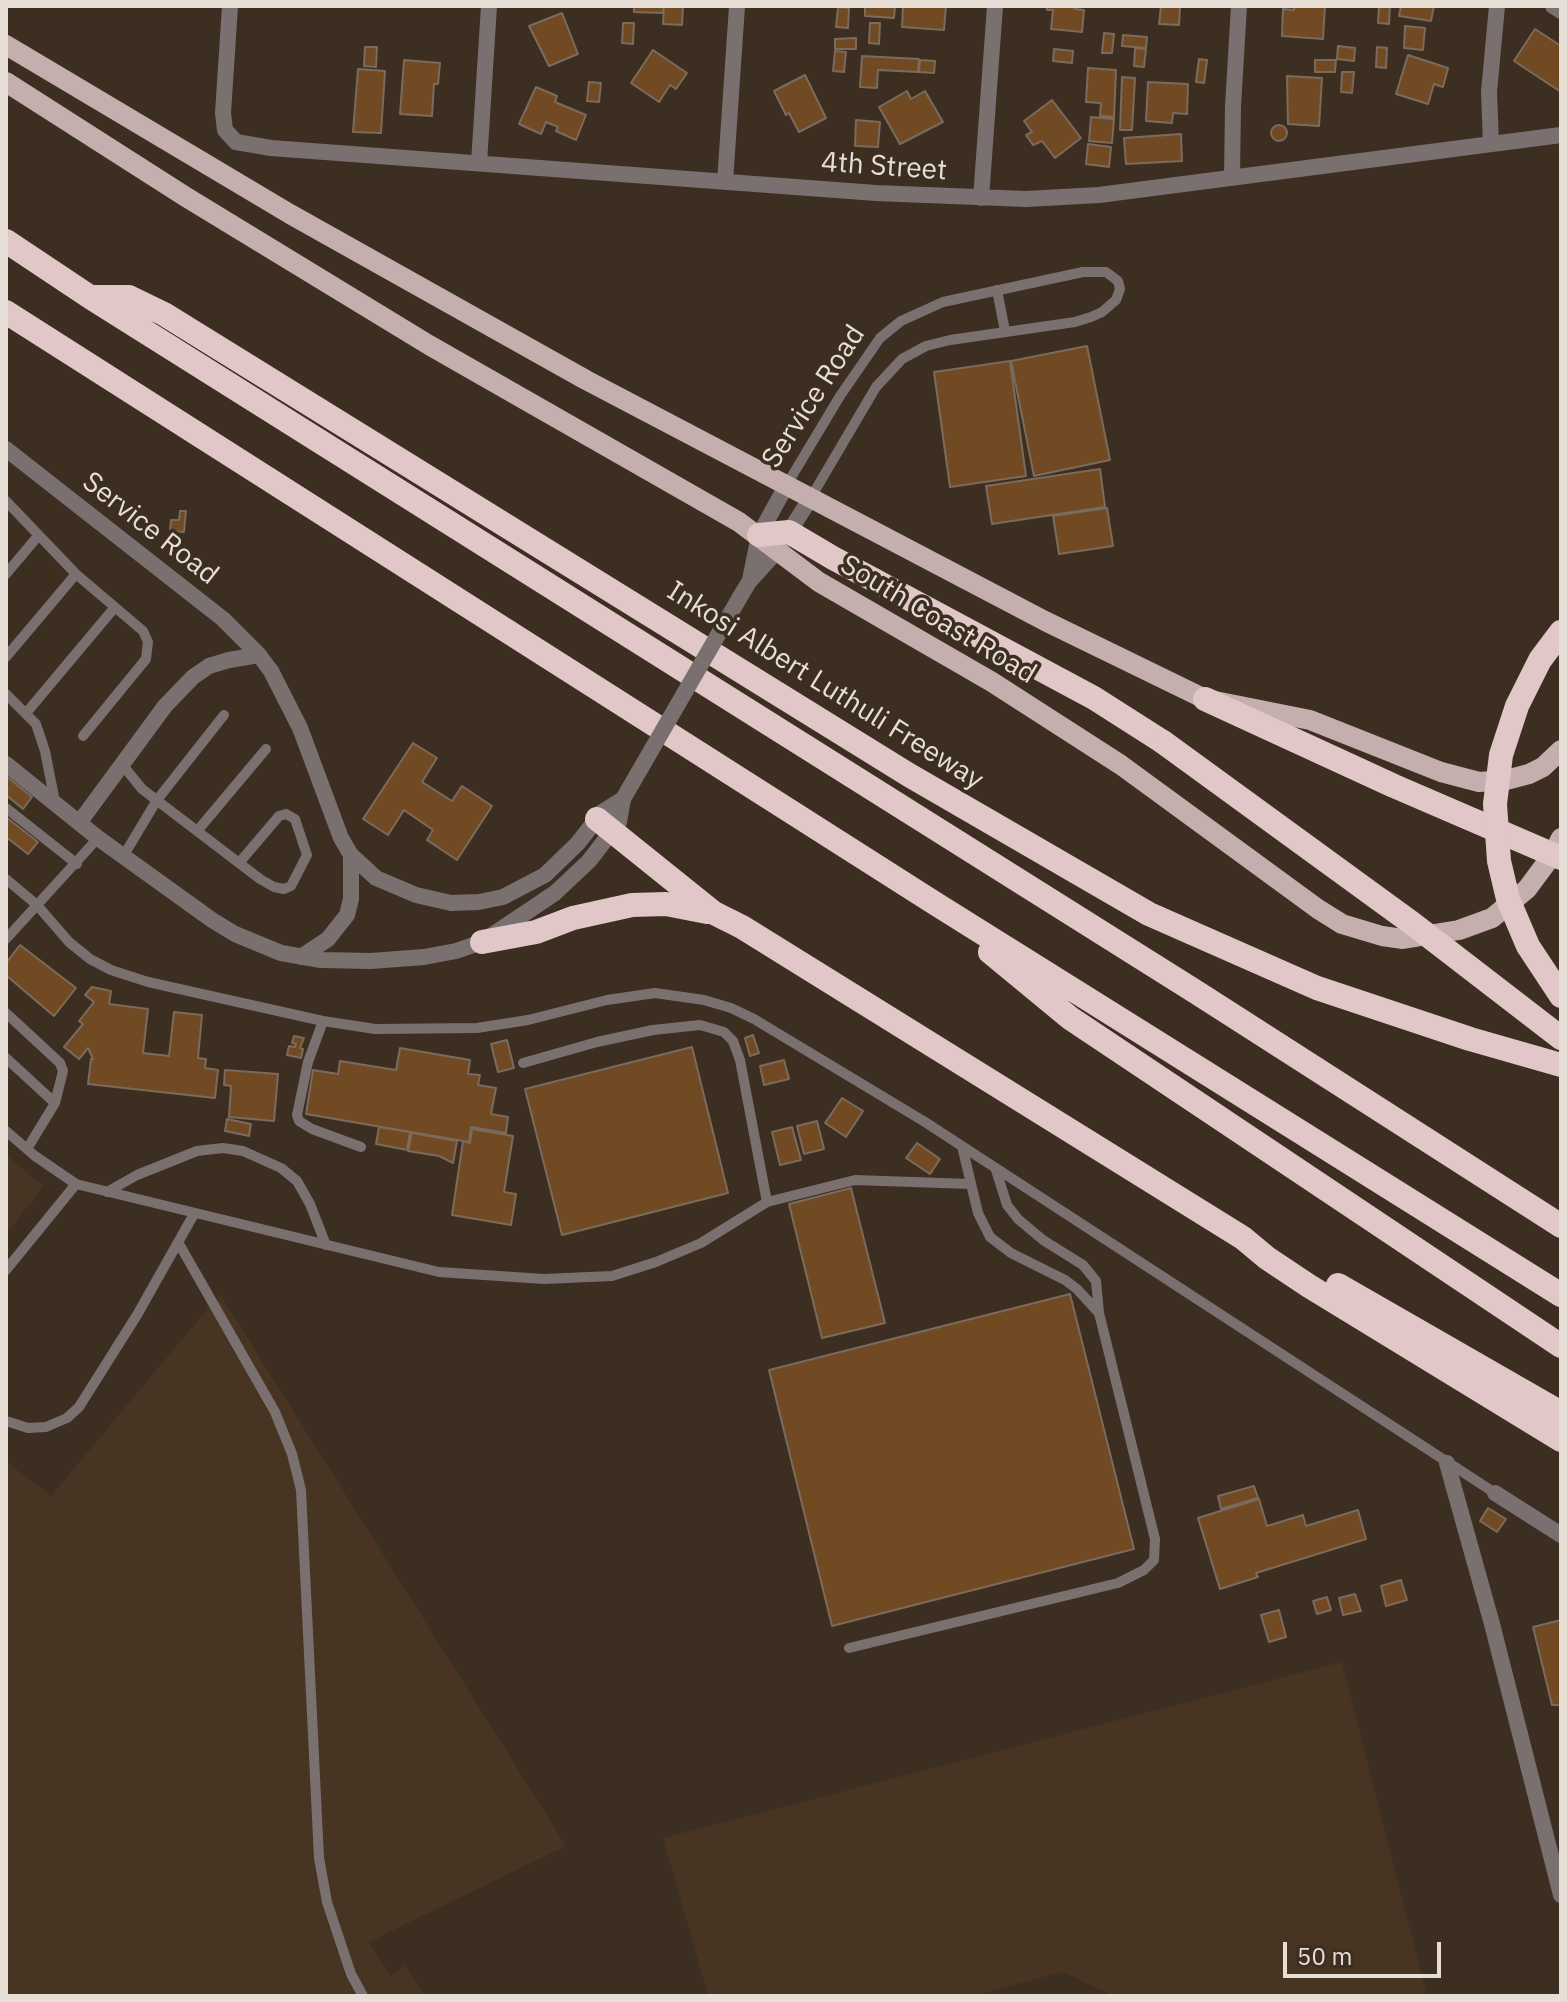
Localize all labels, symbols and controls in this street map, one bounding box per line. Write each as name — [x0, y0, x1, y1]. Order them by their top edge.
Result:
street label: 4th Street — [820, 146, 948, 188]
street label: Service Road — [755, 319, 873, 475]
street label: Service Road — [75, 466, 225, 592]
street label: South Coast Road — [834, 548, 1042, 692]
street label: Inkosi Albert Luthuli Freeway — [661, 575, 989, 797]
scale bar — [1287, 1926, 1445, 1976]
text: 50 m — [1297, 1940, 1352, 1972]

